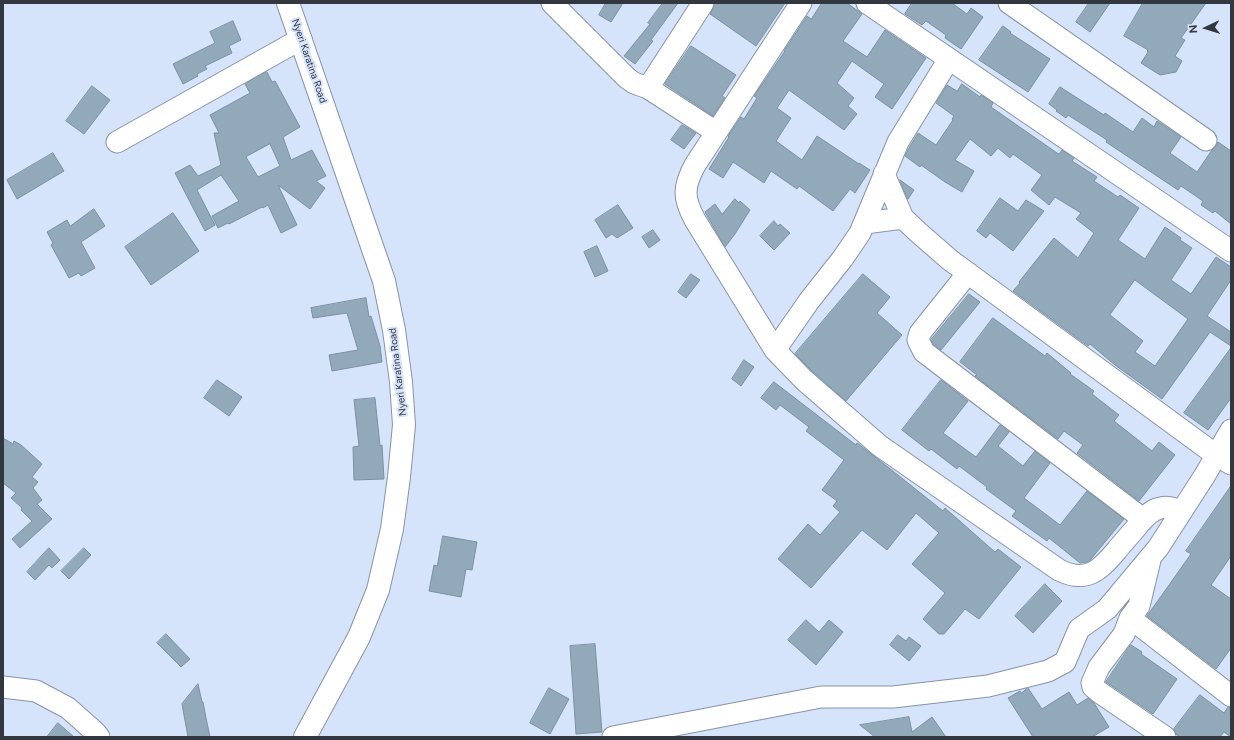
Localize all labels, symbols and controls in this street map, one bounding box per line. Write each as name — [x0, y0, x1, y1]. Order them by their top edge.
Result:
north arrow — [1186, 8, 1226, 48]
street label: Nyeri Karatina Road — [289, 17, 329, 105]
text: N — [1187, 24, 1200, 34]
street label: Nyeri Karatina Road — [387, 327, 409, 417]

